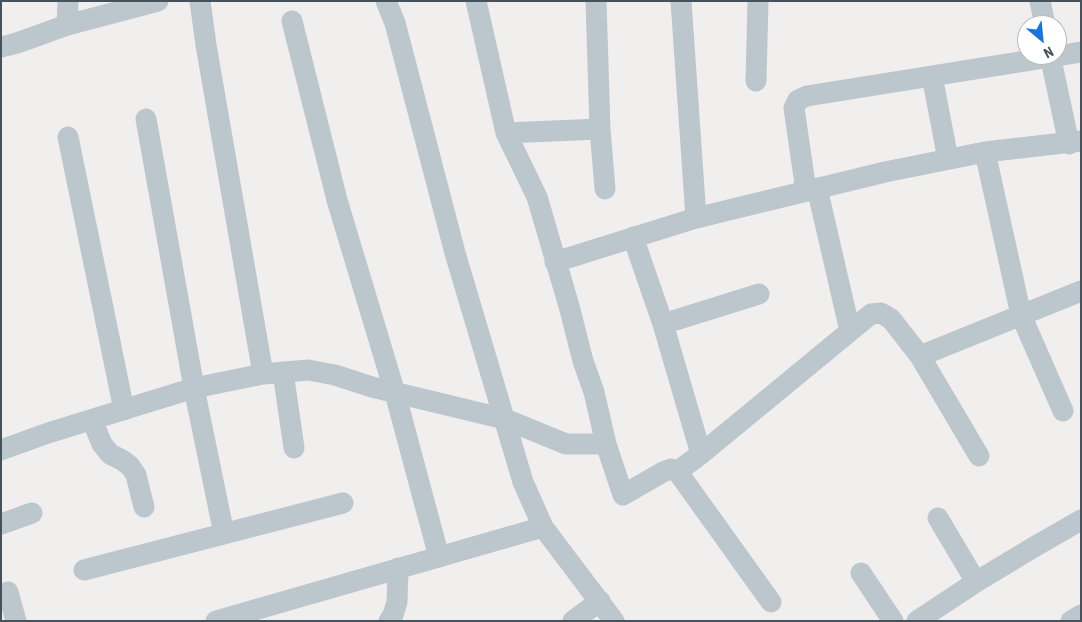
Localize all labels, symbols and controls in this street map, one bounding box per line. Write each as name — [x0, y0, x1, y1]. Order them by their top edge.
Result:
north arrow — [1017, 15, 1067, 65]
text: N — [1041, 43, 1056, 61]

